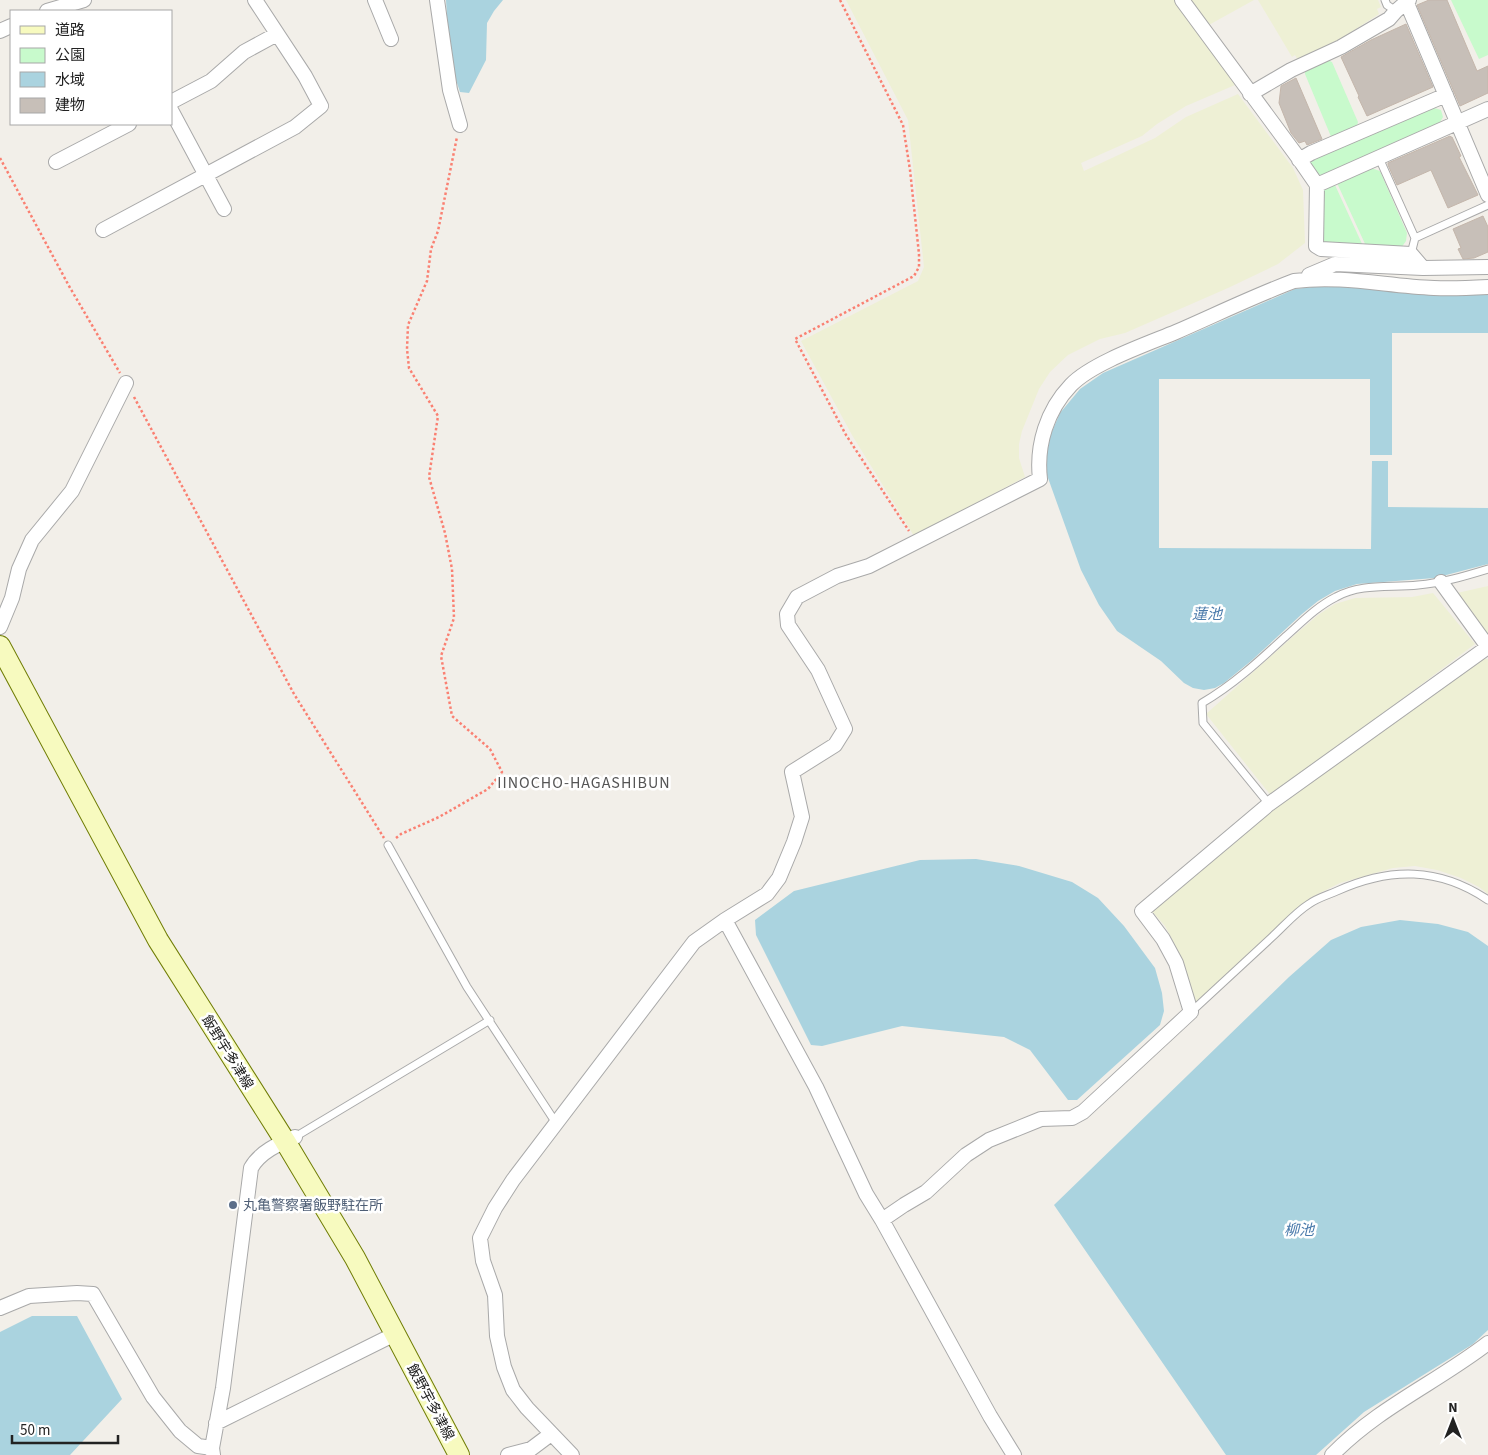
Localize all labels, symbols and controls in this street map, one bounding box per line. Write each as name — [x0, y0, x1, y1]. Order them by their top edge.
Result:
legend — [10, 10, 172, 125]
text: 道路 — [55, 20, 85, 41]
text: 公園 — [55, 45, 85, 66]
text: 水域 — [55, 70, 85, 91]
text: 建物 — [55, 95, 85, 116]
water label: 蓮池 — [1192, 604, 1224, 625]
district label: IINOCHO-HAGASHIBUN — [497, 772, 671, 794]
street label: 飯野宇多津線 — [196, 1012, 258, 1093]
place label: 丸亀警察署飯野駐在所 — [243, 1196, 383, 1216]
marker: 丸亀警察署飯野駐在所 — [227, 1199, 239, 1211]
water label: 柳池 — [1284, 1220, 1316, 1241]
street label: 飯野宇多津線 — [402, 1361, 459, 1444]
north arrow — [1428, 1395, 1478, 1445]
text: N — [1448, 1398, 1458, 1418]
scale bar — [12, 1412, 119, 1444]
text: 50 m — [20, 1420, 50, 1441]

